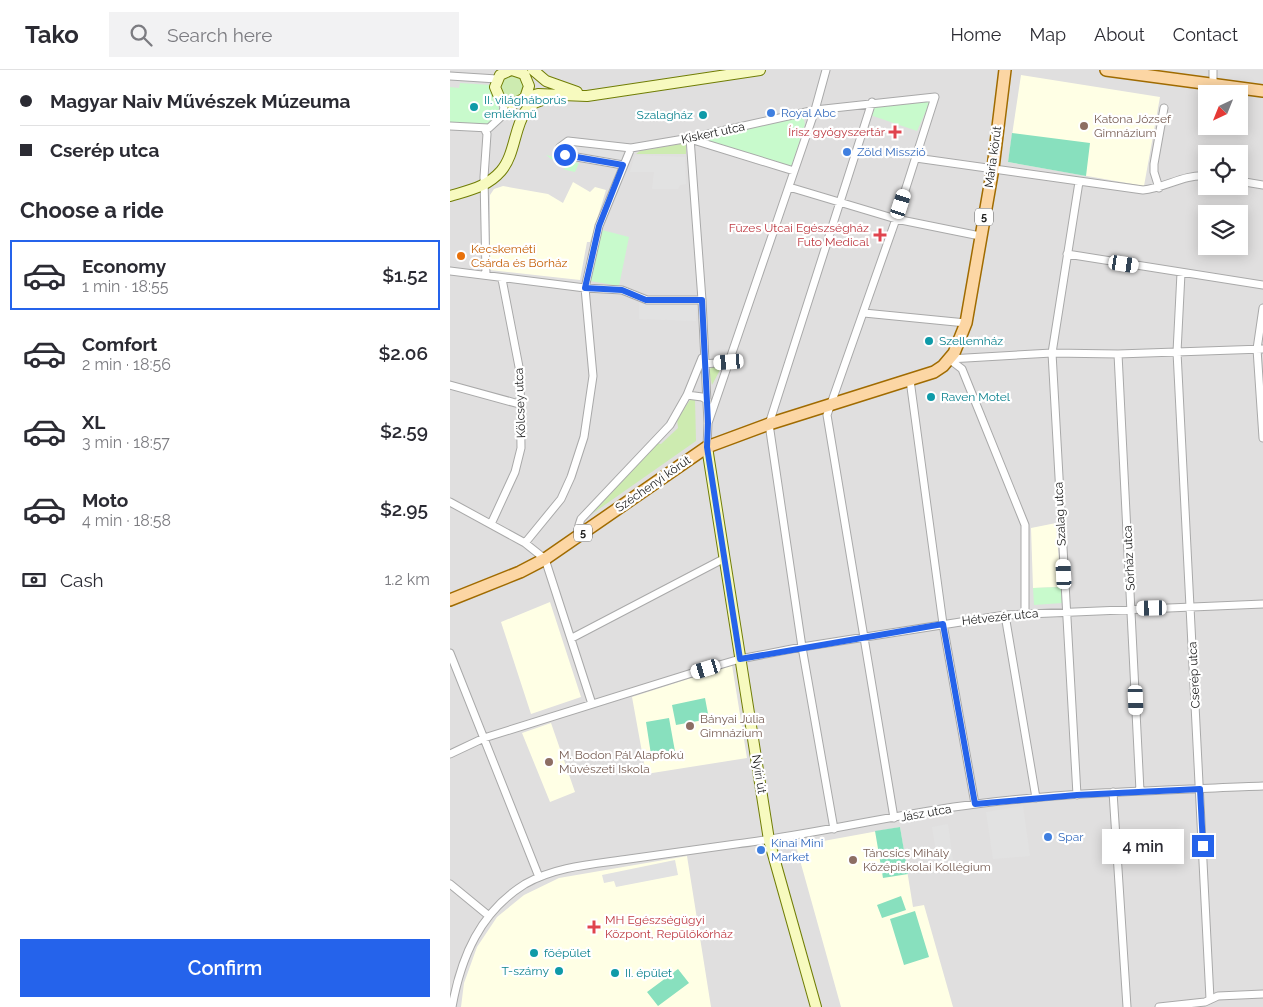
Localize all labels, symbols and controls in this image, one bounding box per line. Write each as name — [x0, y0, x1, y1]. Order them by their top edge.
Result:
search box — [109, 12, 459, 57]
text: Tako — [25, 20, 79, 49]
icon: search — [127, 21, 155, 49]
text: Search here — [167, 24, 272, 46]
text: Home — [950, 24, 1001, 45]
text: Map — [1029, 24, 1066, 45]
text: About — [1094, 24, 1145, 45]
text: Contact — [1173, 24, 1238, 45]
north arrow — [1198, 85, 1248, 135]
map controls — [1198, 85, 1248, 255]
text: Magyar Naiv Művészek Múzeuma — [50, 90, 350, 112]
place label: II. világháborús emlékmű — [484, 93, 567, 121]
marker: II. világháborús emlékmű — [468, 101, 480, 113]
place label: Royal Abc — [781, 106, 837, 120]
marker: Royal Abc — [765, 107, 777, 119]
place label: Szalagház — [637, 108, 693, 122]
marker: Szalagház — [697, 109, 709, 121]
place label: Katona József Gimnázium — [1094, 112, 1172, 140]
street label: Kiskert utca — [680, 119, 746, 147]
marker: Katona József Gimnázium — [1078, 120, 1090, 132]
place label: Írisz gyógyszertár — [788, 125, 886, 139]
street label: Mária körút — [982, 125, 1004, 189]
marker: Írisz gyógyszertár — [889, 126, 901, 138]
text: Cserép utca — [50, 139, 159, 161]
route start — [554, 144, 576, 166]
place label: Zöld Misszió — [857, 145, 926, 159]
button: locate — [1198, 145, 1248, 195]
marker: Zöld Misszió — [841, 146, 853, 158]
car — [889, 187, 912, 221]
text: Choose a ride — [20, 197, 164, 223]
button: layers — [1198, 205, 1248, 255]
road number: 5 — [975, 208, 993, 226]
place label: Füzes Utcai Egészségház Futo Medical — [729, 221, 870, 249]
marker: Füzes Utcai Egészségház Futo Medical — [873, 228, 887, 242]
place label: Kecskeméti Csárda és Borház — [471, 242, 567, 270]
marker: Kecskeméti Csárda és Borház — [455, 250, 467, 262]
icon: car — [22, 253, 67, 298]
car — [1108, 254, 1139, 274]
text: Economy — [82, 255, 166, 277]
text: $1.52 — [382, 264, 428, 286]
text: 1 min · 18:55 — [82, 277, 168, 296]
icon: car — [22, 331, 67, 376]
text: Comfort — [82, 333, 157, 355]
place label: Szellemház — [939, 334, 1003, 348]
marker: Szellemház — [923, 335, 935, 347]
text: $2.06 — [378, 342, 428, 364]
car — [713, 353, 744, 371]
text: 2 min · 18:56 — [82, 355, 171, 374]
street label: Kölcsey utca — [512, 368, 528, 438]
place label: Raven Motel — [941, 390, 1011, 404]
marker: Raven Motel — [925, 391, 937, 403]
icon: car — [22, 409, 67, 454]
text: XL — [82, 411, 105, 433]
text: $2.59 — [380, 420, 428, 442]
text: 3 min · 18:57 — [82, 433, 170, 452]
street label: Széchenyi körút — [613, 453, 693, 515]
street label: Szalag utca — [1051, 482, 1069, 546]
icon: car — [22, 487, 67, 532]
text: Moto — [82, 489, 128, 511]
text: $2.95 — [380, 498, 428, 520]
text: 4 min · 18:58 — [82, 511, 171, 530]
road number: 5 — [574, 524, 592, 542]
street label: Sörház utca — [1120, 525, 1138, 591]
car — [1055, 559, 1072, 589]
icon: cash — [20, 566, 48, 594]
text: Cash — [60, 569, 104, 591]
text: 1.2 km — [385, 570, 430, 589]
car — [1136, 600, 1167, 616]
street label: Hétvezér utca — [961, 606, 1039, 628]
street label: Cserép utca — [1185, 641, 1203, 709]
car — [689, 657, 722, 681]
car — [1127, 685, 1144, 715]
place label: Bányai Júlia Gimnázium — [700, 712, 765, 740]
marker: Bányai Júlia Gimnázium — [684, 720, 696, 732]
place label: M. Bodon Pál Alapfokú Művészeti Iskola — [559, 748, 684, 776]
street label: Nyíri út — [749, 753, 769, 795]
marker: M. Bodon Pál Alapfokú Művészeti Iskola — [543, 756, 555, 768]
street label: Jász utca — [900, 802, 952, 824]
callout: 4 min — [1103, 828, 1186, 864]
place label: Spar — [1058, 830, 1084, 844]
marker: Spar — [1042, 831, 1054, 843]
route end — [1192, 835, 1214, 857]
place label: Kínai Mini Market — [771, 836, 823, 864]
text: 4 min — [1122, 837, 1164, 856]
marker: Kínai Mini Market — [755, 844, 767, 856]
place label: Táncsics Mihály Középiskolai Kollégium — [863, 846, 991, 874]
marker: Táncsics Mihály Középiskolai Kollégium — [847, 854, 859, 866]
place label: MH Egészségügyi Központ, Repülőkórház — [605, 913, 733, 941]
marker: MH Egészségügyi Központ, Repülőkórház — [587, 920, 601, 934]
button: Confirm — [20, 939, 430, 997]
place label: főépület — [544, 946, 591, 960]
marker: főépület — [528, 947, 540, 959]
place label: T-szárny — [502, 964, 549, 978]
marker: T-szárny — [553, 965, 565, 977]
place label: II. épület — [625, 966, 672, 980]
marker: II. épület — [609, 967, 621, 979]

